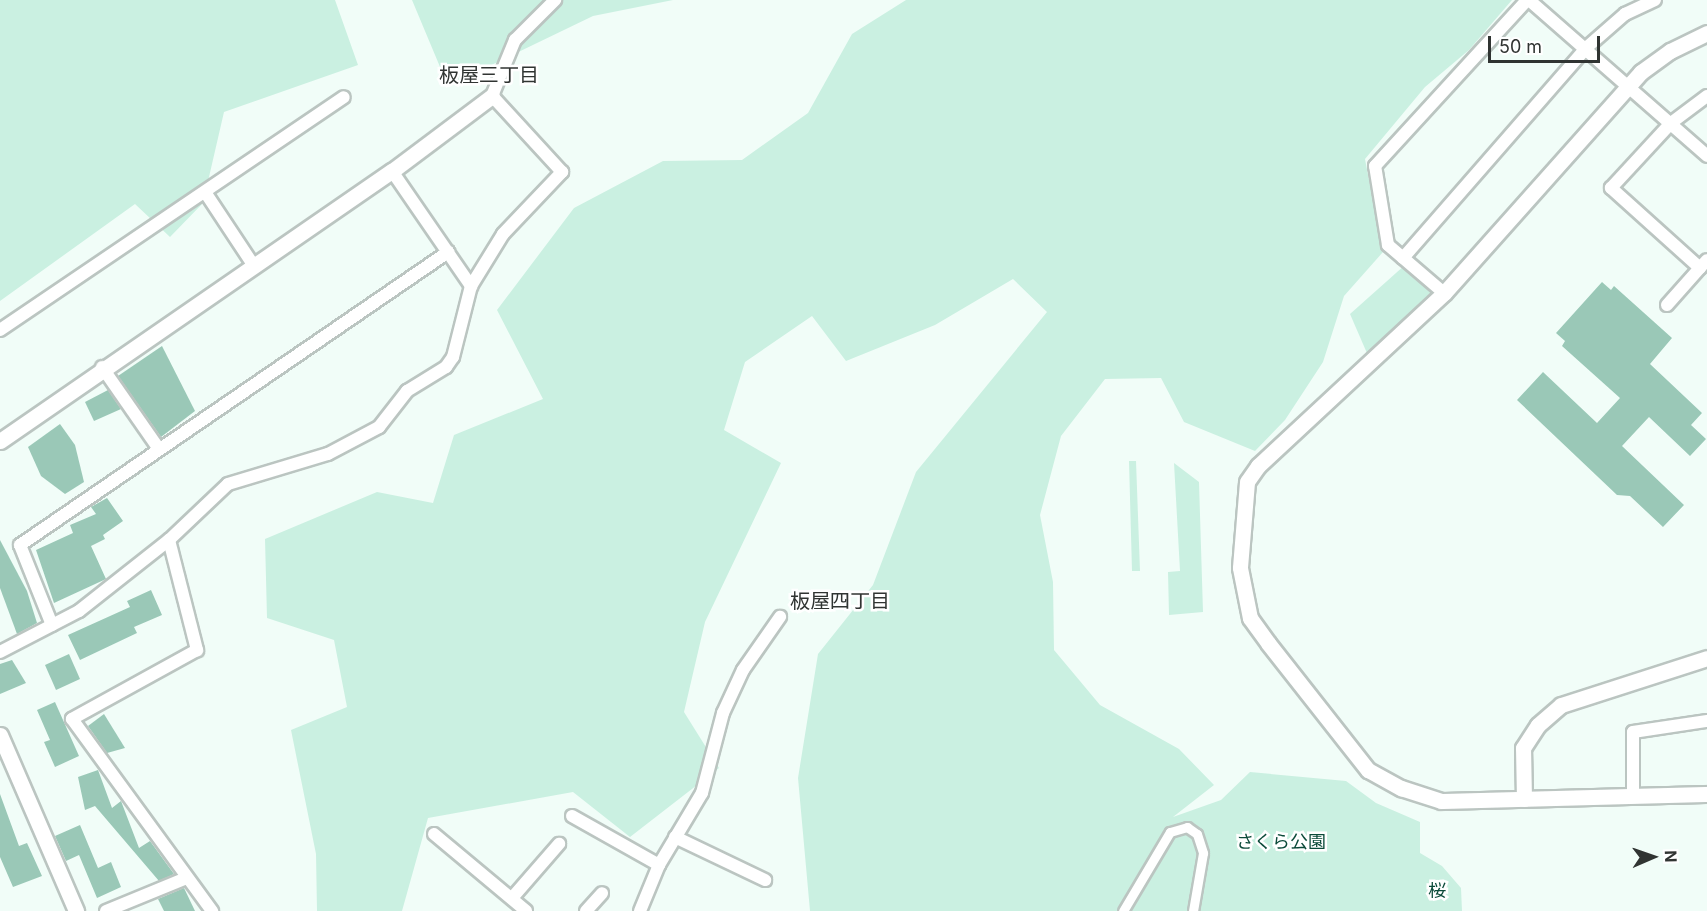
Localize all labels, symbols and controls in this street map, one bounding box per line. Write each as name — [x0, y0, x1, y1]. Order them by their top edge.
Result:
scale bar — [1491, 24, 1604, 62]
text: 50 m — [1499, 36, 1542, 57]
district label: 板屋三丁目 — [439, 63, 539, 87]
district label: 板屋四丁目 — [790, 589, 890, 613]
north arrow — [1623, 827, 1683, 887]
park label: さくら公園 — [1236, 831, 1326, 853]
text: N — [1661, 850, 1681, 863]
park label: 桜 — [1428, 880, 1446, 902]

